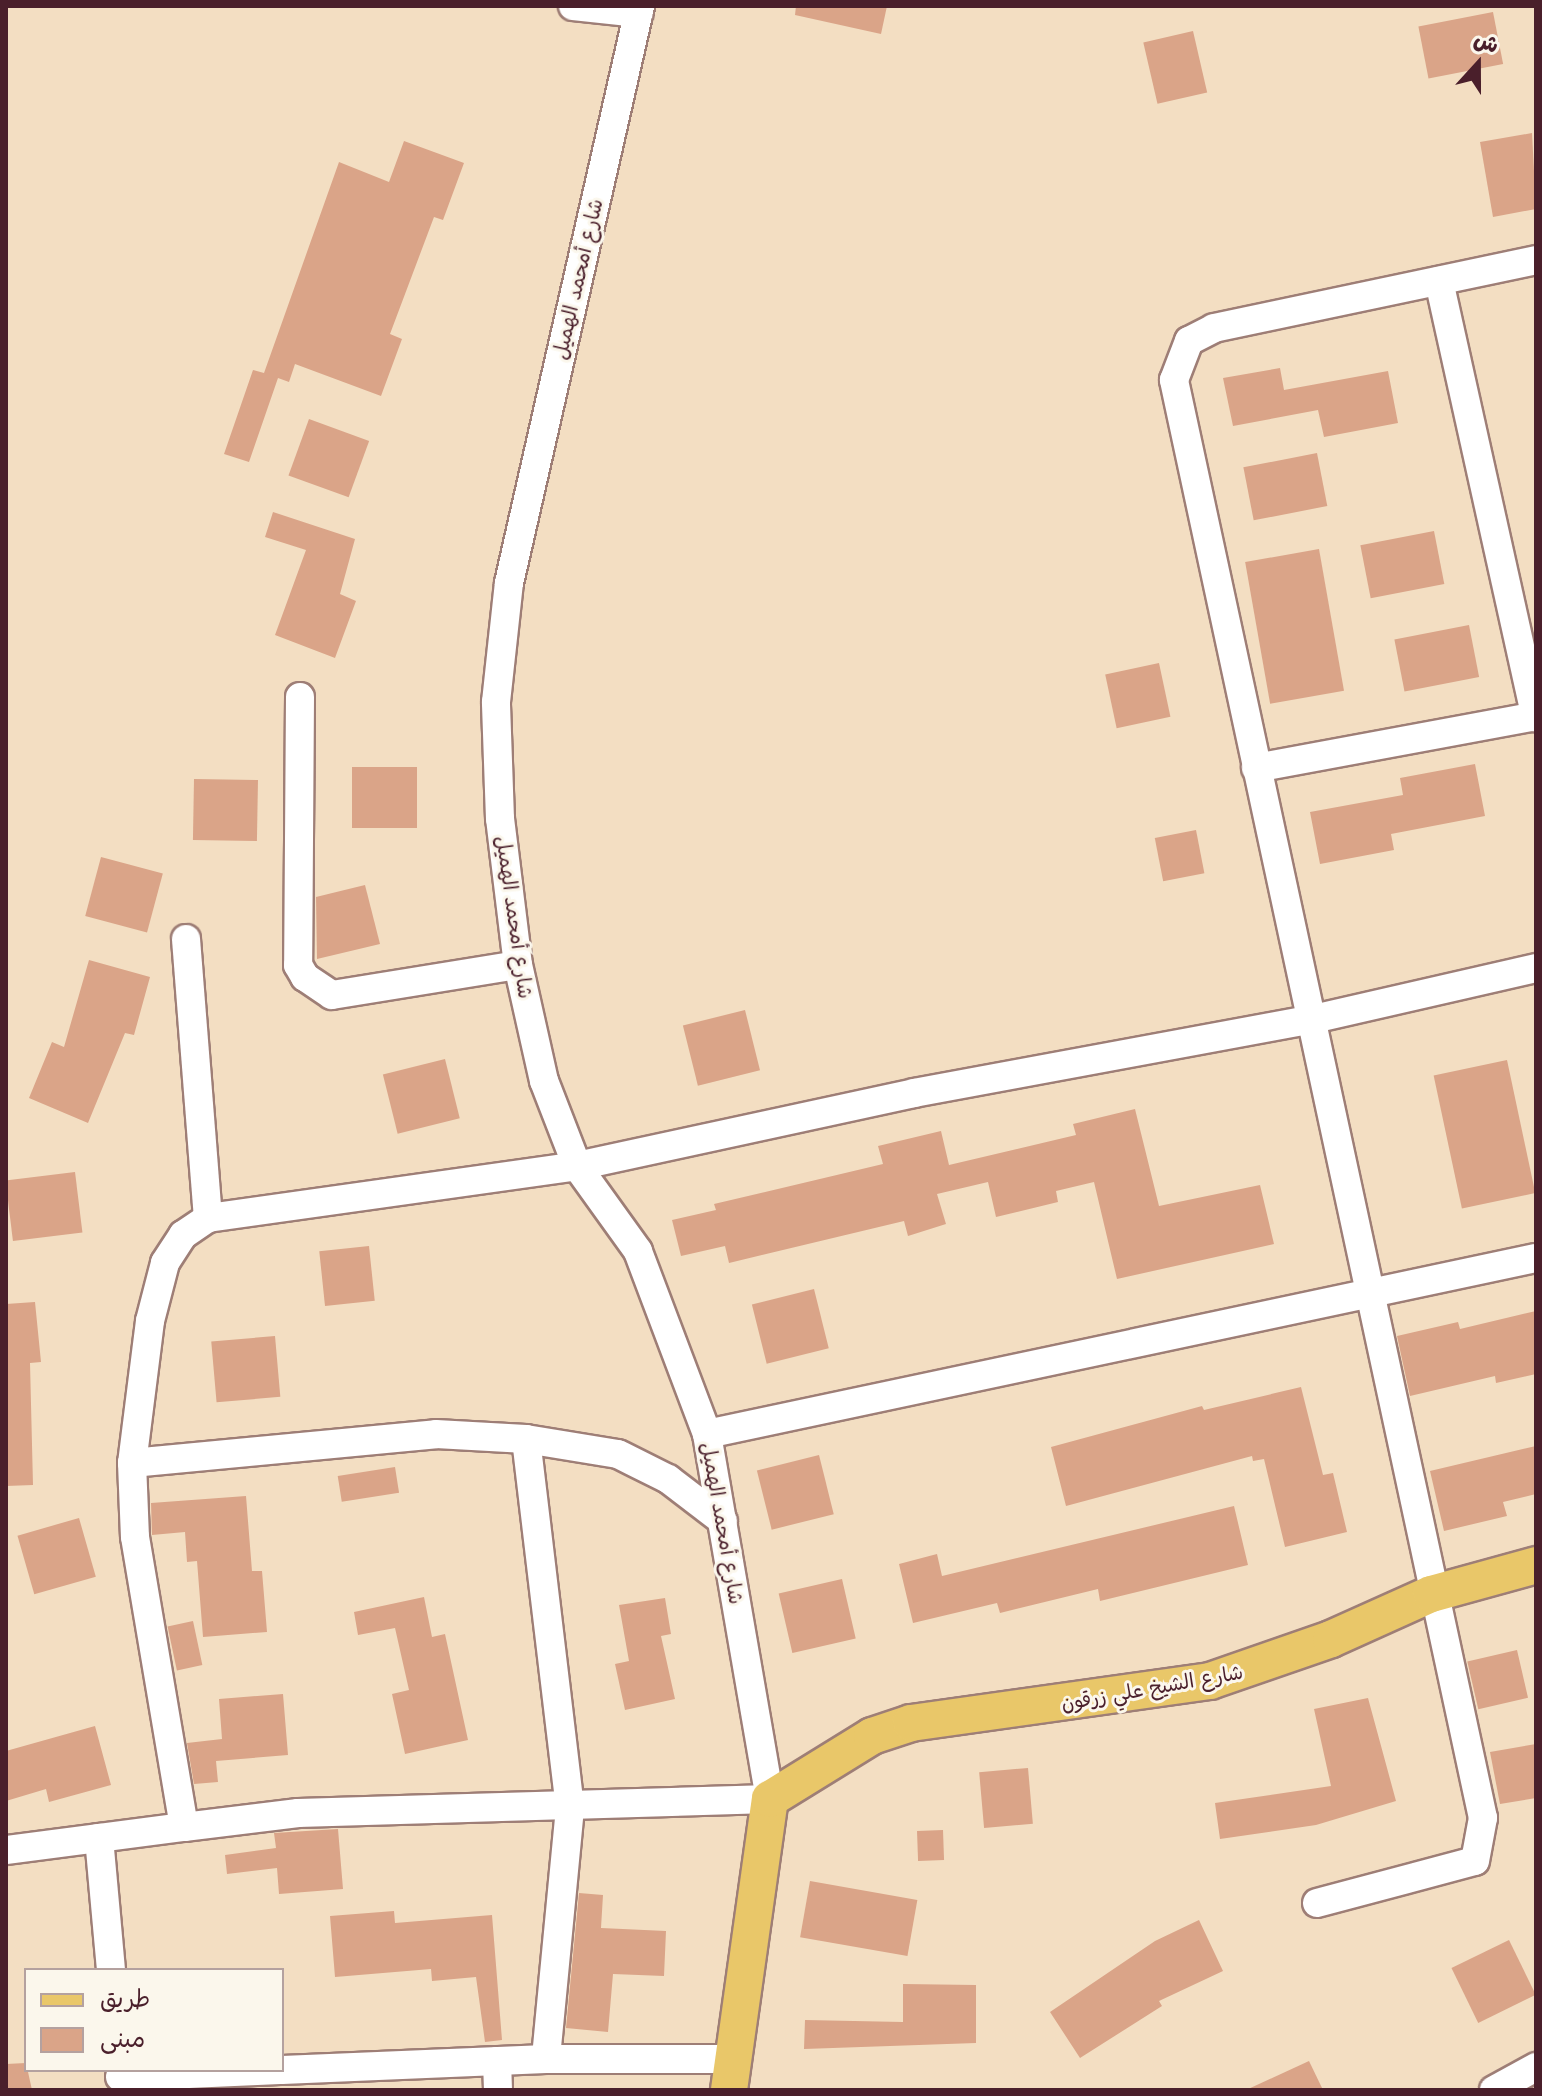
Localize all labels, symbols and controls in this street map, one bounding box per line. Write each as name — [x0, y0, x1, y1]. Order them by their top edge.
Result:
text: ش — [1470, 23, 1503, 59]
north arrow — [1438, 24, 1518, 104]
street label: شارع أمحمد الهميل — [547, 196, 607, 362]
street label: شارع أمحمد الهميل — [492, 834, 538, 1000]
street label: شارع أمحمد الهميل — [697, 1440, 749, 1606]
street label: شارع الشيخ علي زرقون — [1059, 1659, 1245, 1715]
legend — [24, 1968, 284, 2072]
text: طريق — [100, 1982, 150, 2013]
text: مبنى — [100, 2022, 145, 2053]

